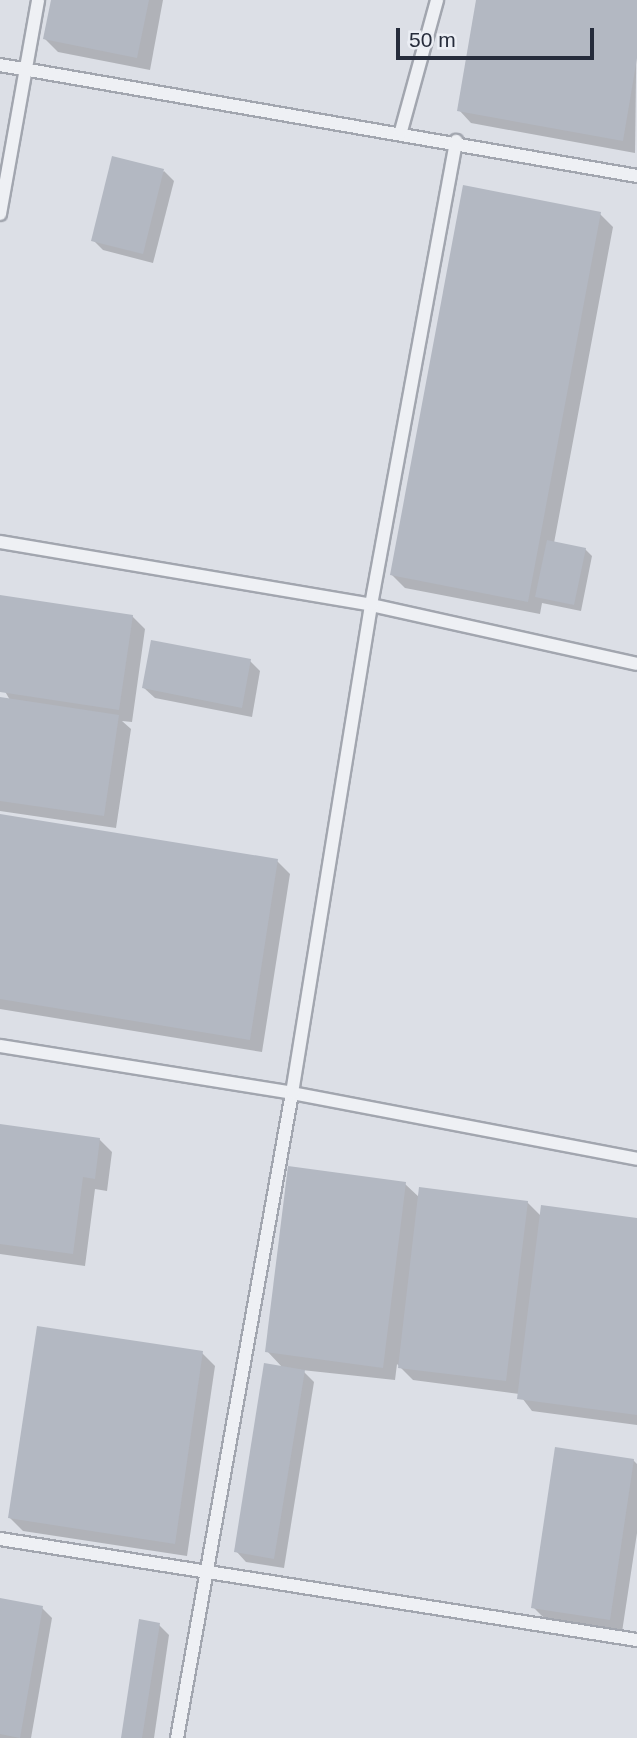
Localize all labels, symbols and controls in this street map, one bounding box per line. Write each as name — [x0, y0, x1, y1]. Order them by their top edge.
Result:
scale bar — [399, 14, 597, 58]
text: 50 m — [409, 28, 456, 51]

